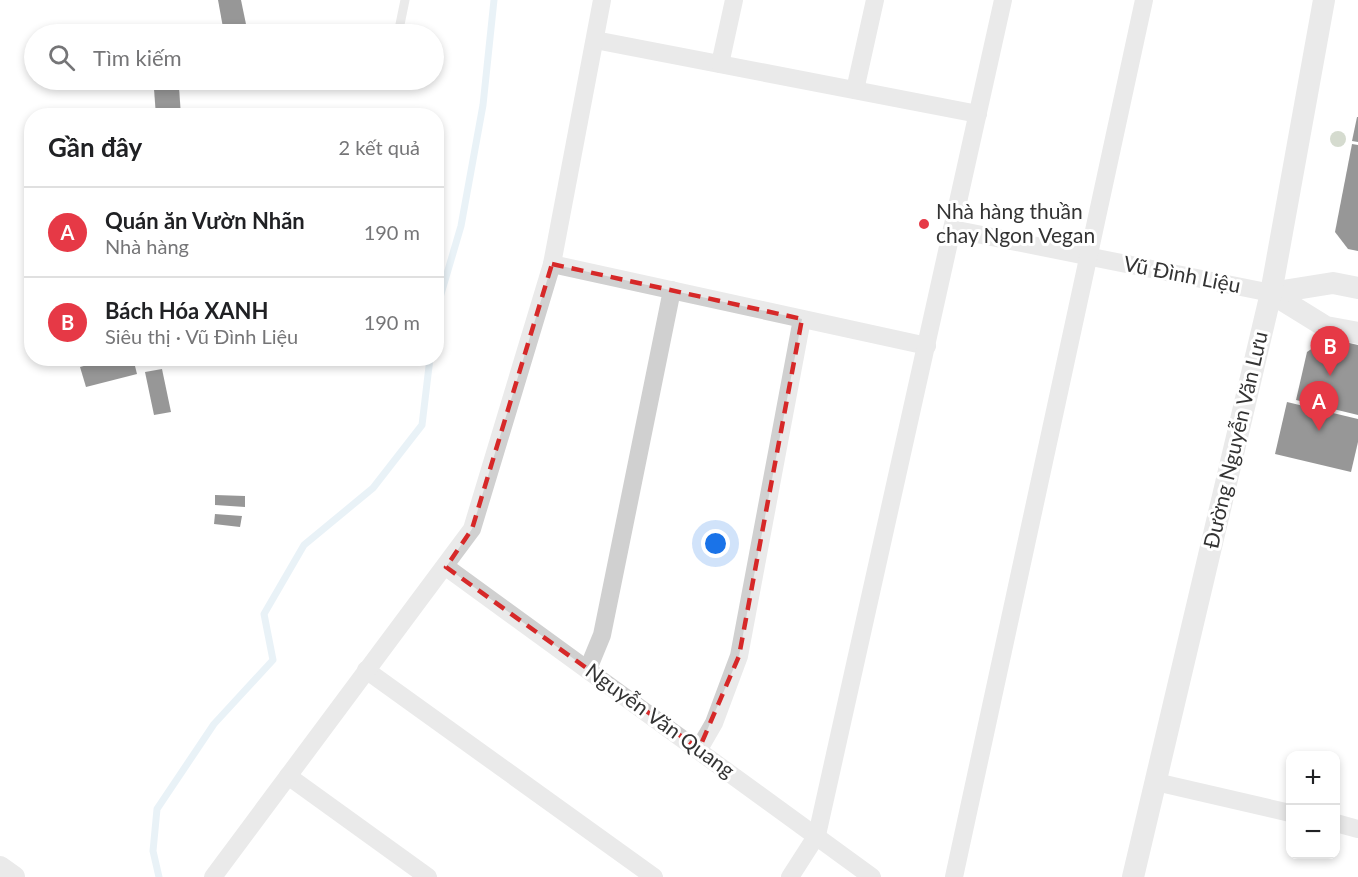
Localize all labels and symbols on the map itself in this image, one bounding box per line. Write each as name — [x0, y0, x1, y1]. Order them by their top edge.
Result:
place label: Nhà hàng thuần chay Ngon Vegan — [936, 198, 1095, 247]
marker: Nhà hàng thuần chay Ngon Vegan — [917, 217, 931, 231]
street label: Vũ Đình Liệu — [1122, 250, 1243, 297]
pin: B — [1310, 326, 1350, 376]
street label: Đường Nguyễn Văn Lưu — [1197, 329, 1272, 551]
pin: A — [1300, 382, 1338, 431]
your location — [701, 529, 730, 558]
street label: Nguyễn Văn Quang — [581, 657, 740, 782]

